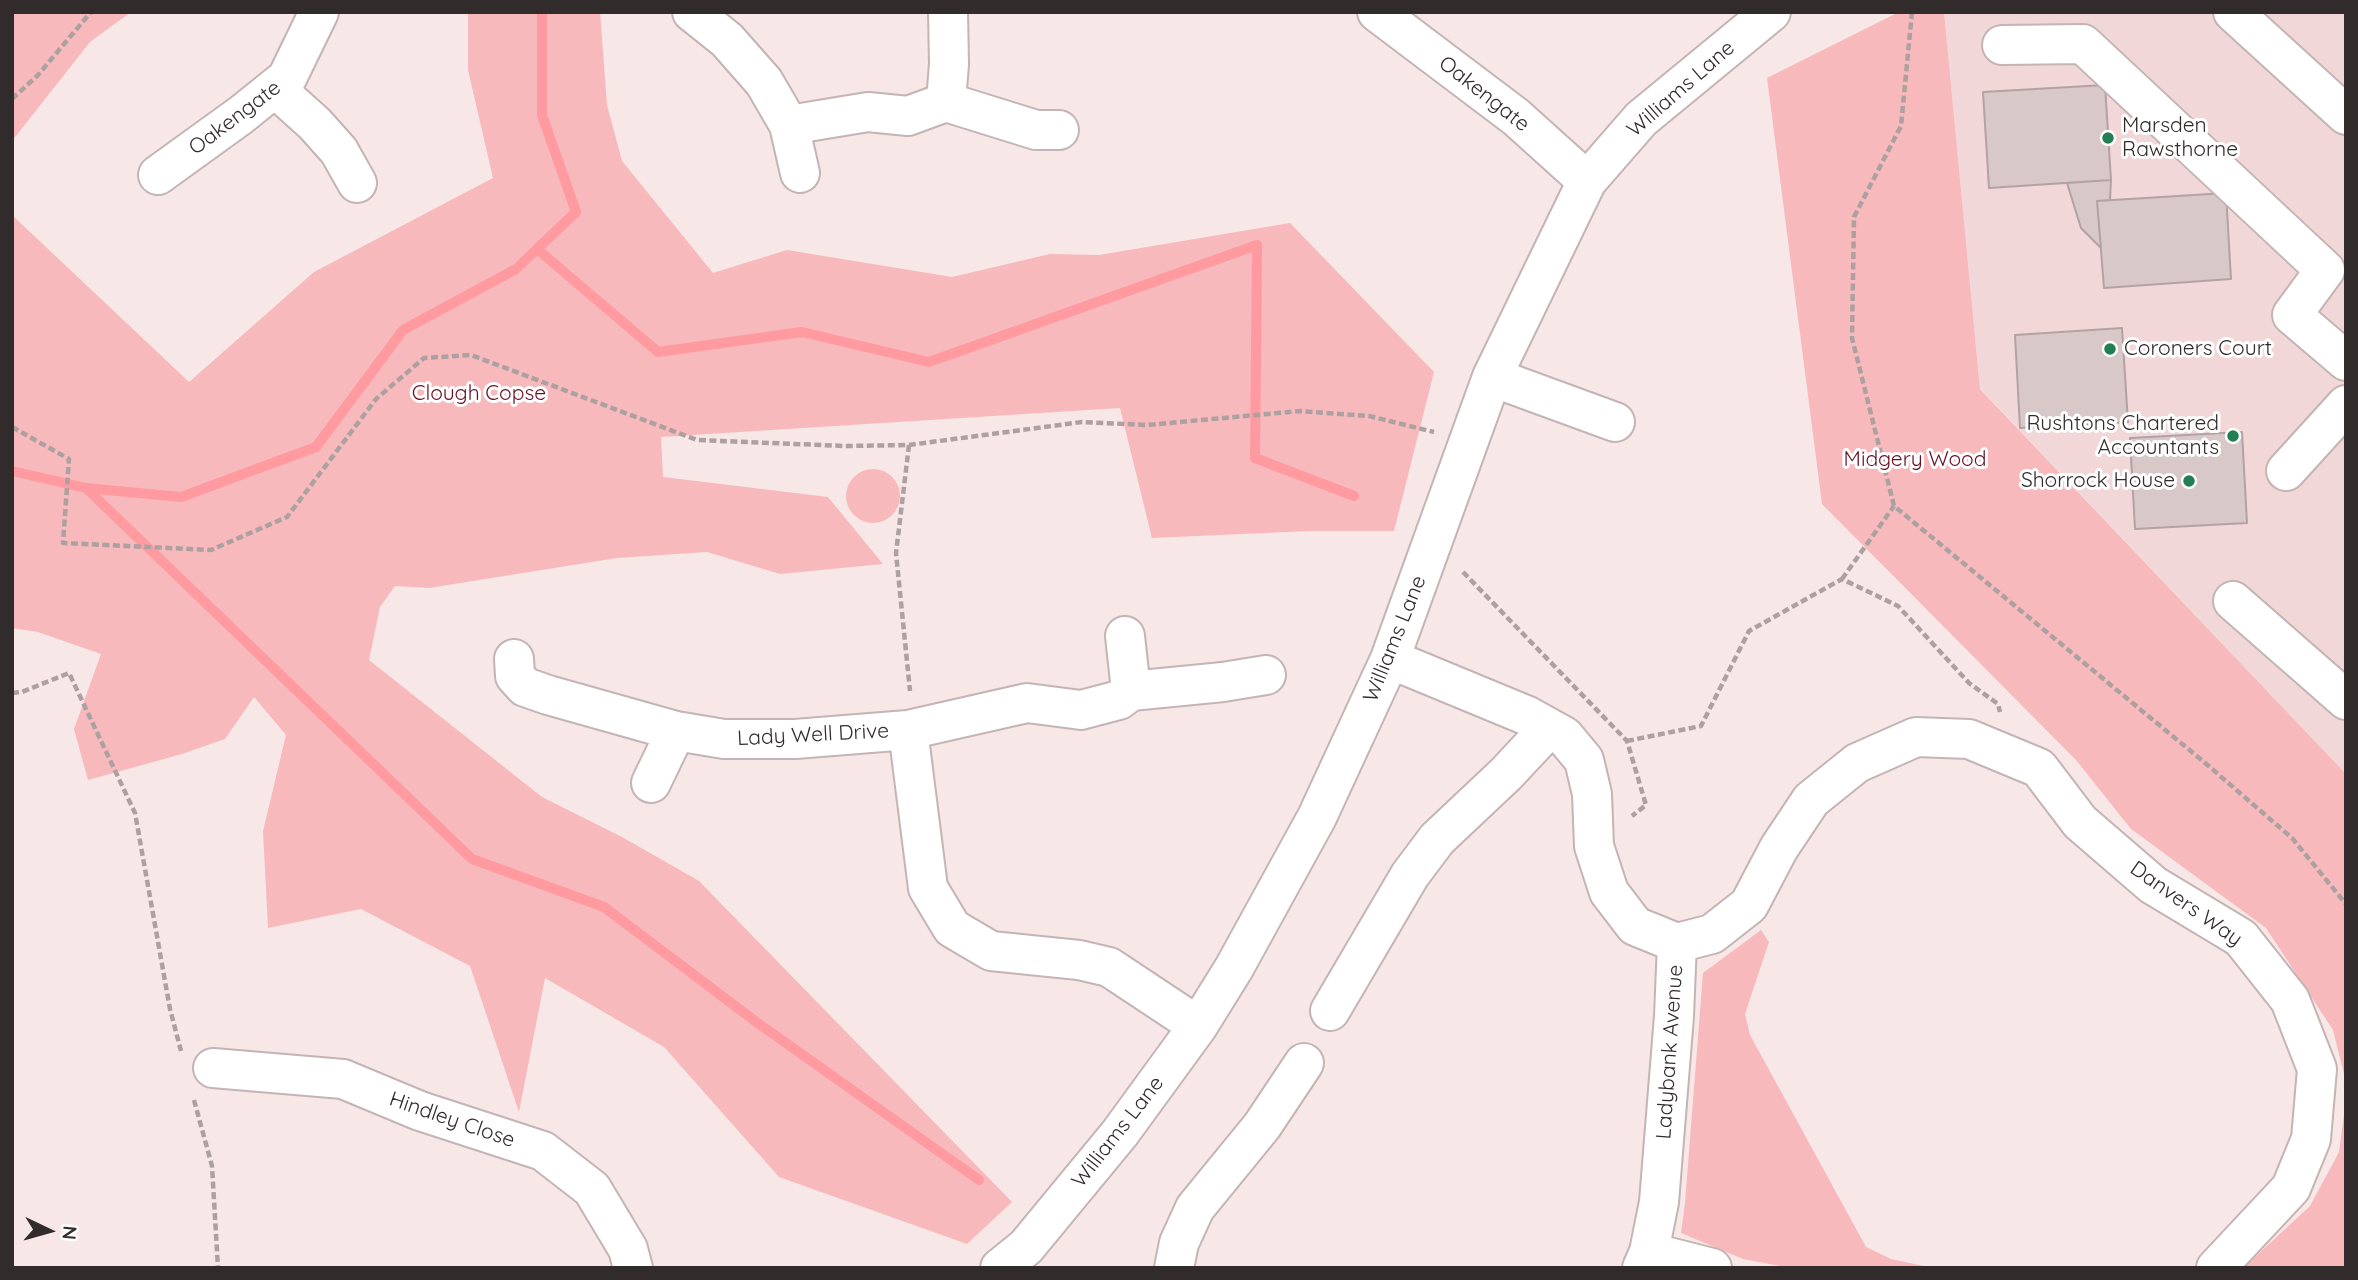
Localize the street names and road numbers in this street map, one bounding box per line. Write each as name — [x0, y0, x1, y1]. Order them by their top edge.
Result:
street label: Williams Lane — [1622, 35, 1740, 143]
street label: Oakengate — [1434, 51, 1534, 137]
street label: Oakengate — [184, 75, 286, 161]
street label: Williams Lane — [1358, 572, 1432, 706]
street label: Lady Well Drive — [736, 718, 890, 752]
street label: Danvers Way — [2125, 856, 2247, 952]
street label: Ladybank Avenue — [1651, 964, 1689, 1140]
street label: Williams Lane — [1067, 1071, 1169, 1193]
street label: Hindley Close — [386, 1087, 518, 1153]

